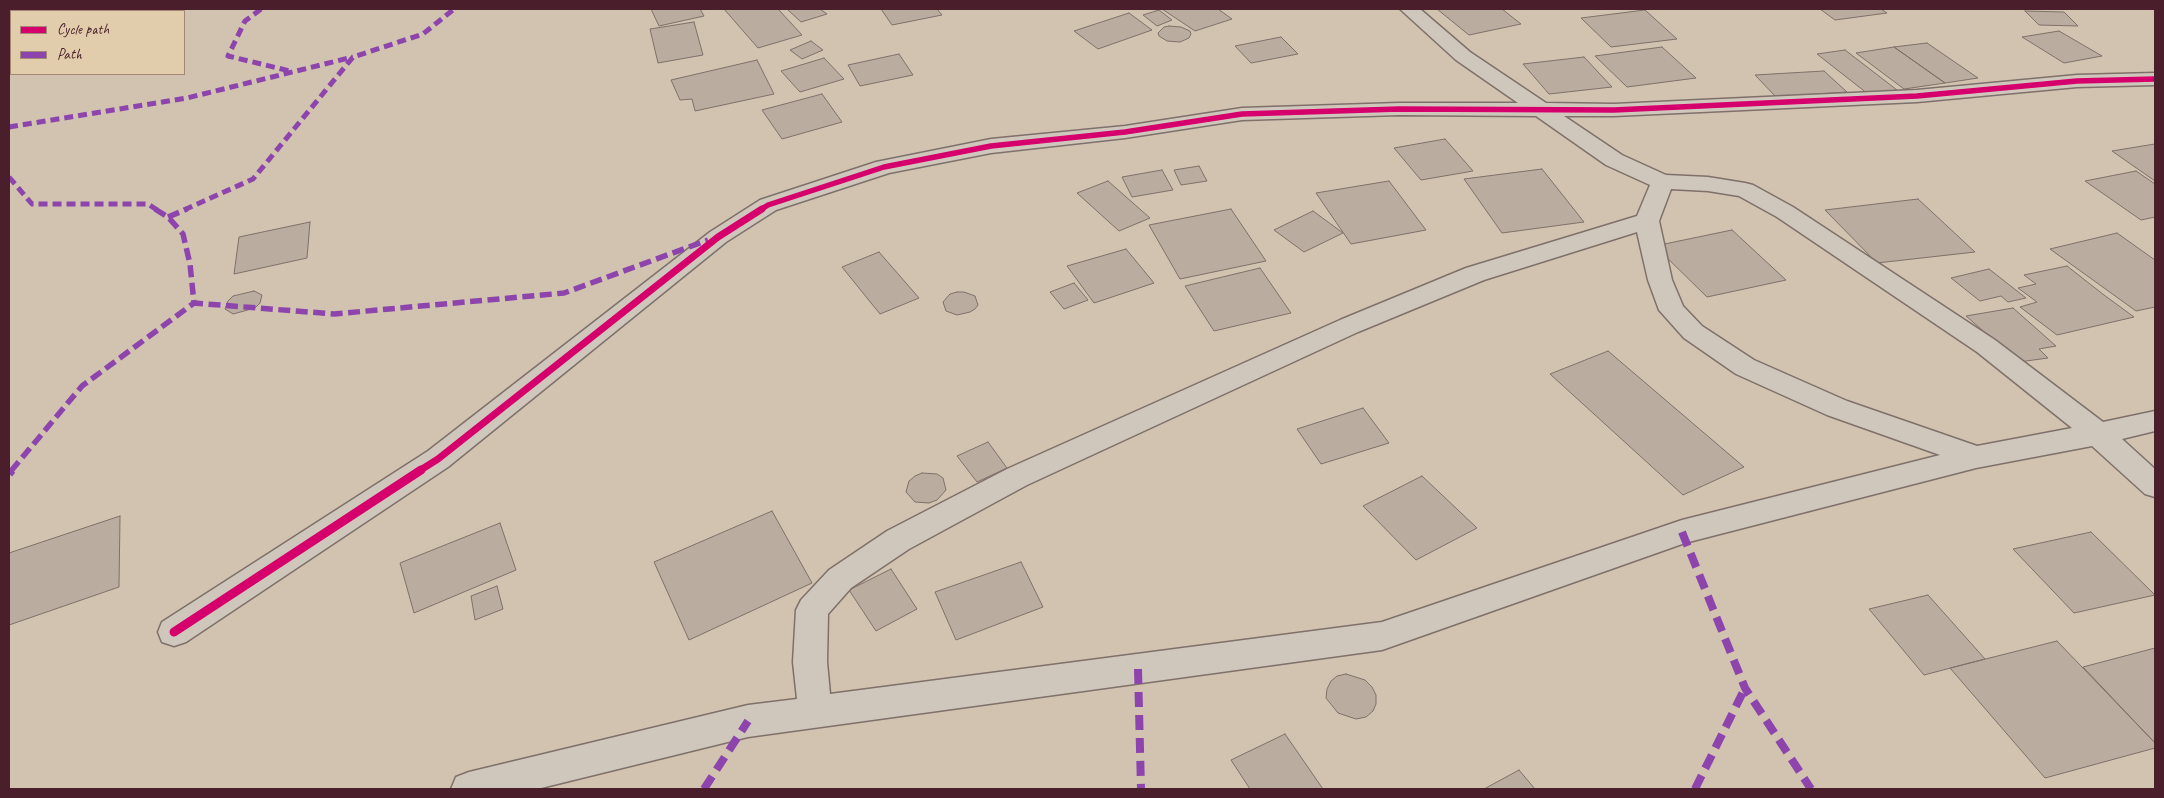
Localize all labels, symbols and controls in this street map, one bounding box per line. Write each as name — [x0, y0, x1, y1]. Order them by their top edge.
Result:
legend — [10, 10, 185, 75]
text: Cycle path — [57, 20, 109, 39]
text: Path — [57, 45, 82, 64]

